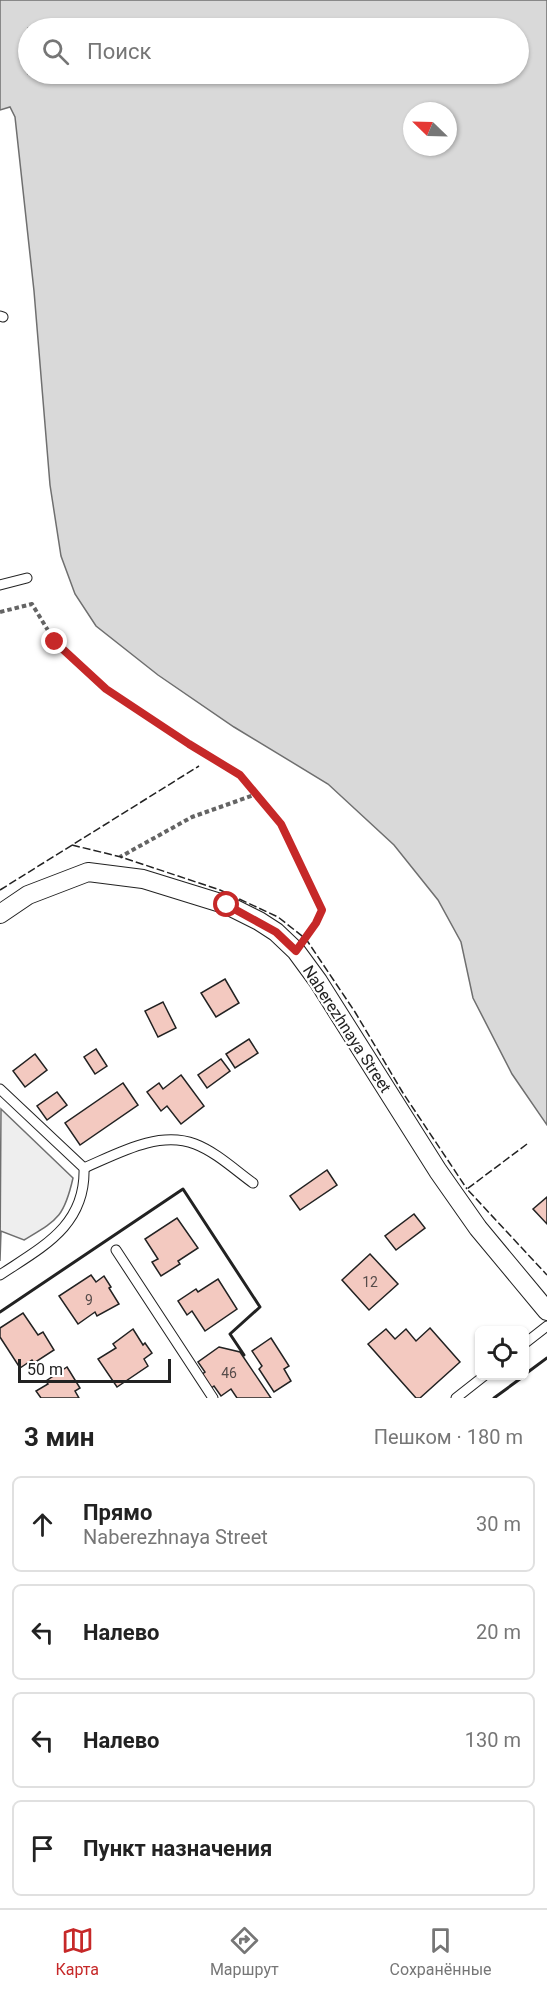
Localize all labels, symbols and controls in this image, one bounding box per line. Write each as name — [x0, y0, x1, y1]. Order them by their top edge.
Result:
search box — [18, 18, 529, 84]
icon: search — [39, 35, 72, 68]
text: Поиск — [87, 39, 151, 64]
north arrow — [403, 102, 457, 156]
route end — [41, 628, 67, 654]
route start — [213, 891, 239, 917]
street label: Naberezhnaya Street — [299, 962, 395, 1096]
house number: 12 — [362, 1274, 378, 1290]
house number: 9 — [85, 1292, 93, 1308]
map controls — [475, 1326, 529, 1380]
button: locate — [475, 1326, 529, 1380]
scale bar — [18, 1356, 171, 1384]
text: 50 m — [27, 1360, 63, 1379]
house number: 46 — [221, 1365, 237, 1381]
text: 3 мин — [24, 1422, 95, 1452]
text: Пешком · 180 m — [374, 1425, 523, 1449]
text: Прямо — [83, 1500, 152, 1525]
icon: ahead — [26, 1508, 59, 1541]
text: 30 m — [476, 1512, 521, 1536]
text: Naberezhnaya Street — [83, 1525, 268, 1549]
icon: left — [26, 1616, 59, 1649]
text: Налево — [83, 1620, 160, 1645]
text: 20 m — [476, 1620, 521, 1644]
icon: left — [26, 1724, 59, 1757]
text: Налево — [83, 1728, 160, 1753]
text: 130 m — [465, 1728, 521, 1752]
icon: arrive — [26, 1832, 59, 1865]
text: Пункт назначения — [83, 1836, 272, 1861]
tab: Карта — [55, 1924, 99, 1979]
tab: Маршрут — [210, 1924, 279, 1979]
tab: Сохранённые — [390, 1924, 492, 1979]

